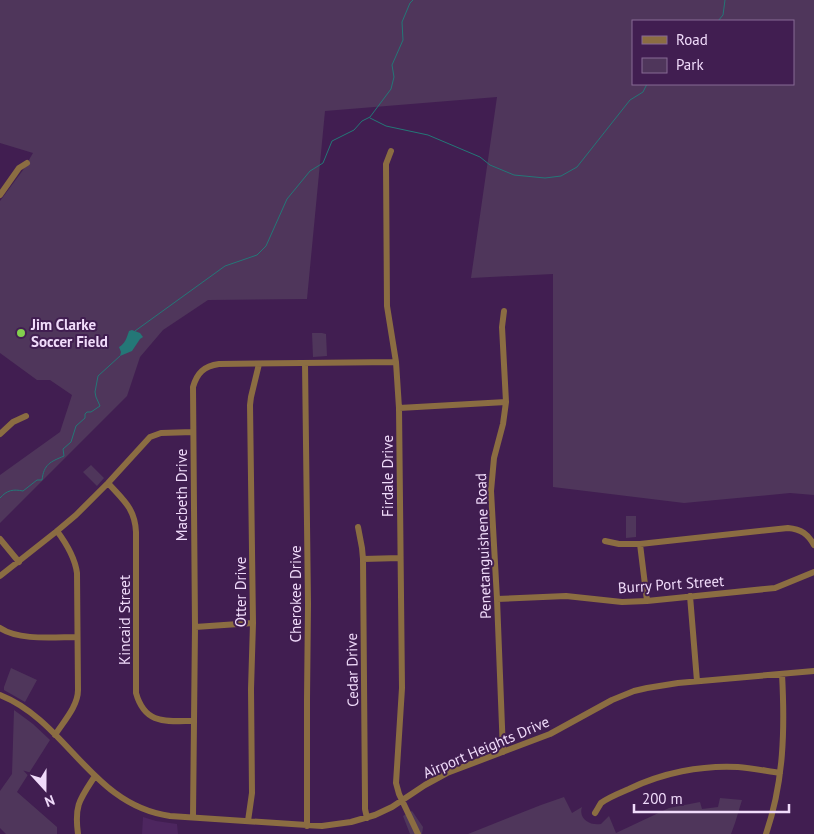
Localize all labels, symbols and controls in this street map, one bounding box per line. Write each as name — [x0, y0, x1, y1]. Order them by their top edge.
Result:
legend — [632, 20, 794, 85]
text: Road — [676, 30, 708, 49]
text: Park — [676, 55, 704, 74]
place label: Jim Clarke Soccer Field — [30, 315, 108, 351]
marker: Jim Clarke Soccer Field — [15, 327, 27, 339]
street label: Firdale Drive — [378, 435, 397, 517]
street label: Macbeth Drive — [172, 449, 191, 541]
street label: Penetanguishene Road — [471, 473, 495, 619]
street label: Cherokee Drive — [286, 545, 305, 643]
street label: Otter Drive — [231, 557, 250, 627]
street label: Burry Port Street — [617, 571, 725, 597]
street label: Kincaid Street — [115, 575, 134, 665]
street label: Cedar Drive — [342, 633, 362, 707]
street label: Airport Heights Drive — [420, 712, 552, 782]
north arrow — [20, 764, 70, 814]
scale bar — [634, 782, 789, 814]
text: 200 m — [642, 789, 683, 808]
text: N — [42, 791, 57, 811]

